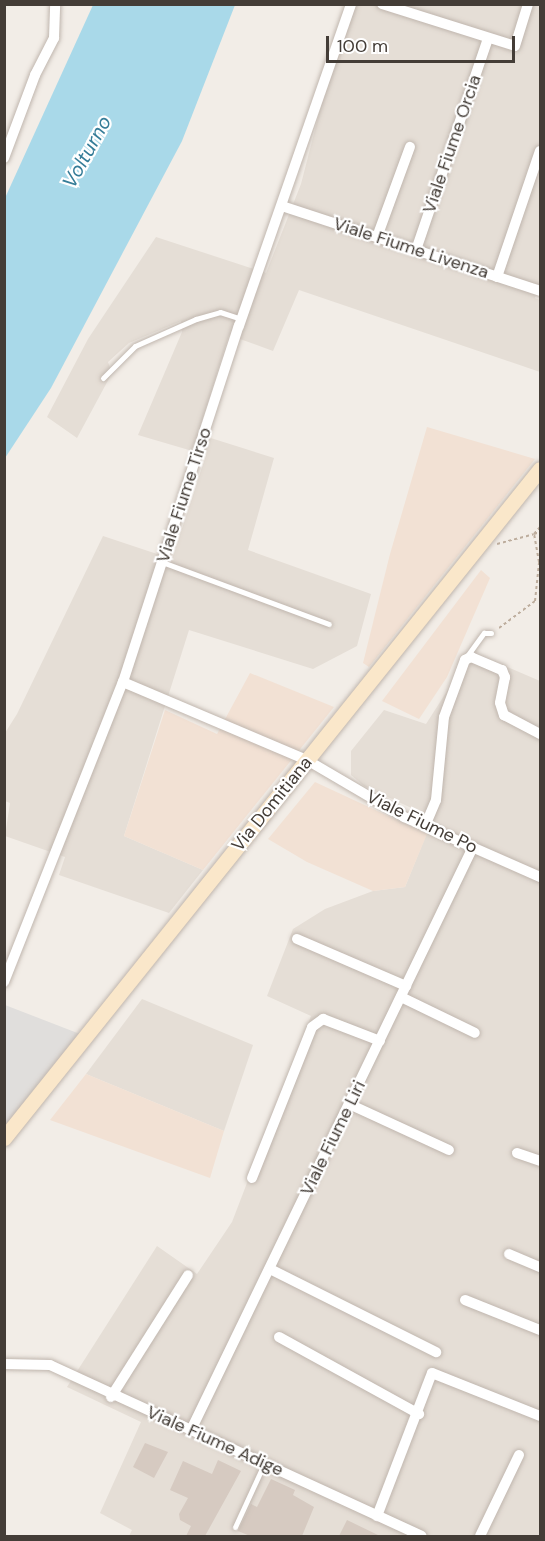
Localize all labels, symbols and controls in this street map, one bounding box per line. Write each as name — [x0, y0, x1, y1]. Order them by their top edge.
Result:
scale bar — [329, 24, 518, 62]
text: 100 m — [337, 34, 388, 58]
street label: Viale Fiume Orcia — [418, 72, 486, 216]
water label: Volturno — [57, 112, 117, 192]
street label: Viale Fiume Livenza — [331, 213, 491, 283]
street label: Viale Fiume Tirso — [152, 424, 216, 566]
street label: Via Domitiana — [227, 752, 317, 856]
street label: Viale Fiume Po — [363, 786, 481, 858]
street label: Viale Fiume Liri — [296, 1077, 370, 1199]
street label: Viale Fiume Adige — [143, 1401, 287, 1481]

